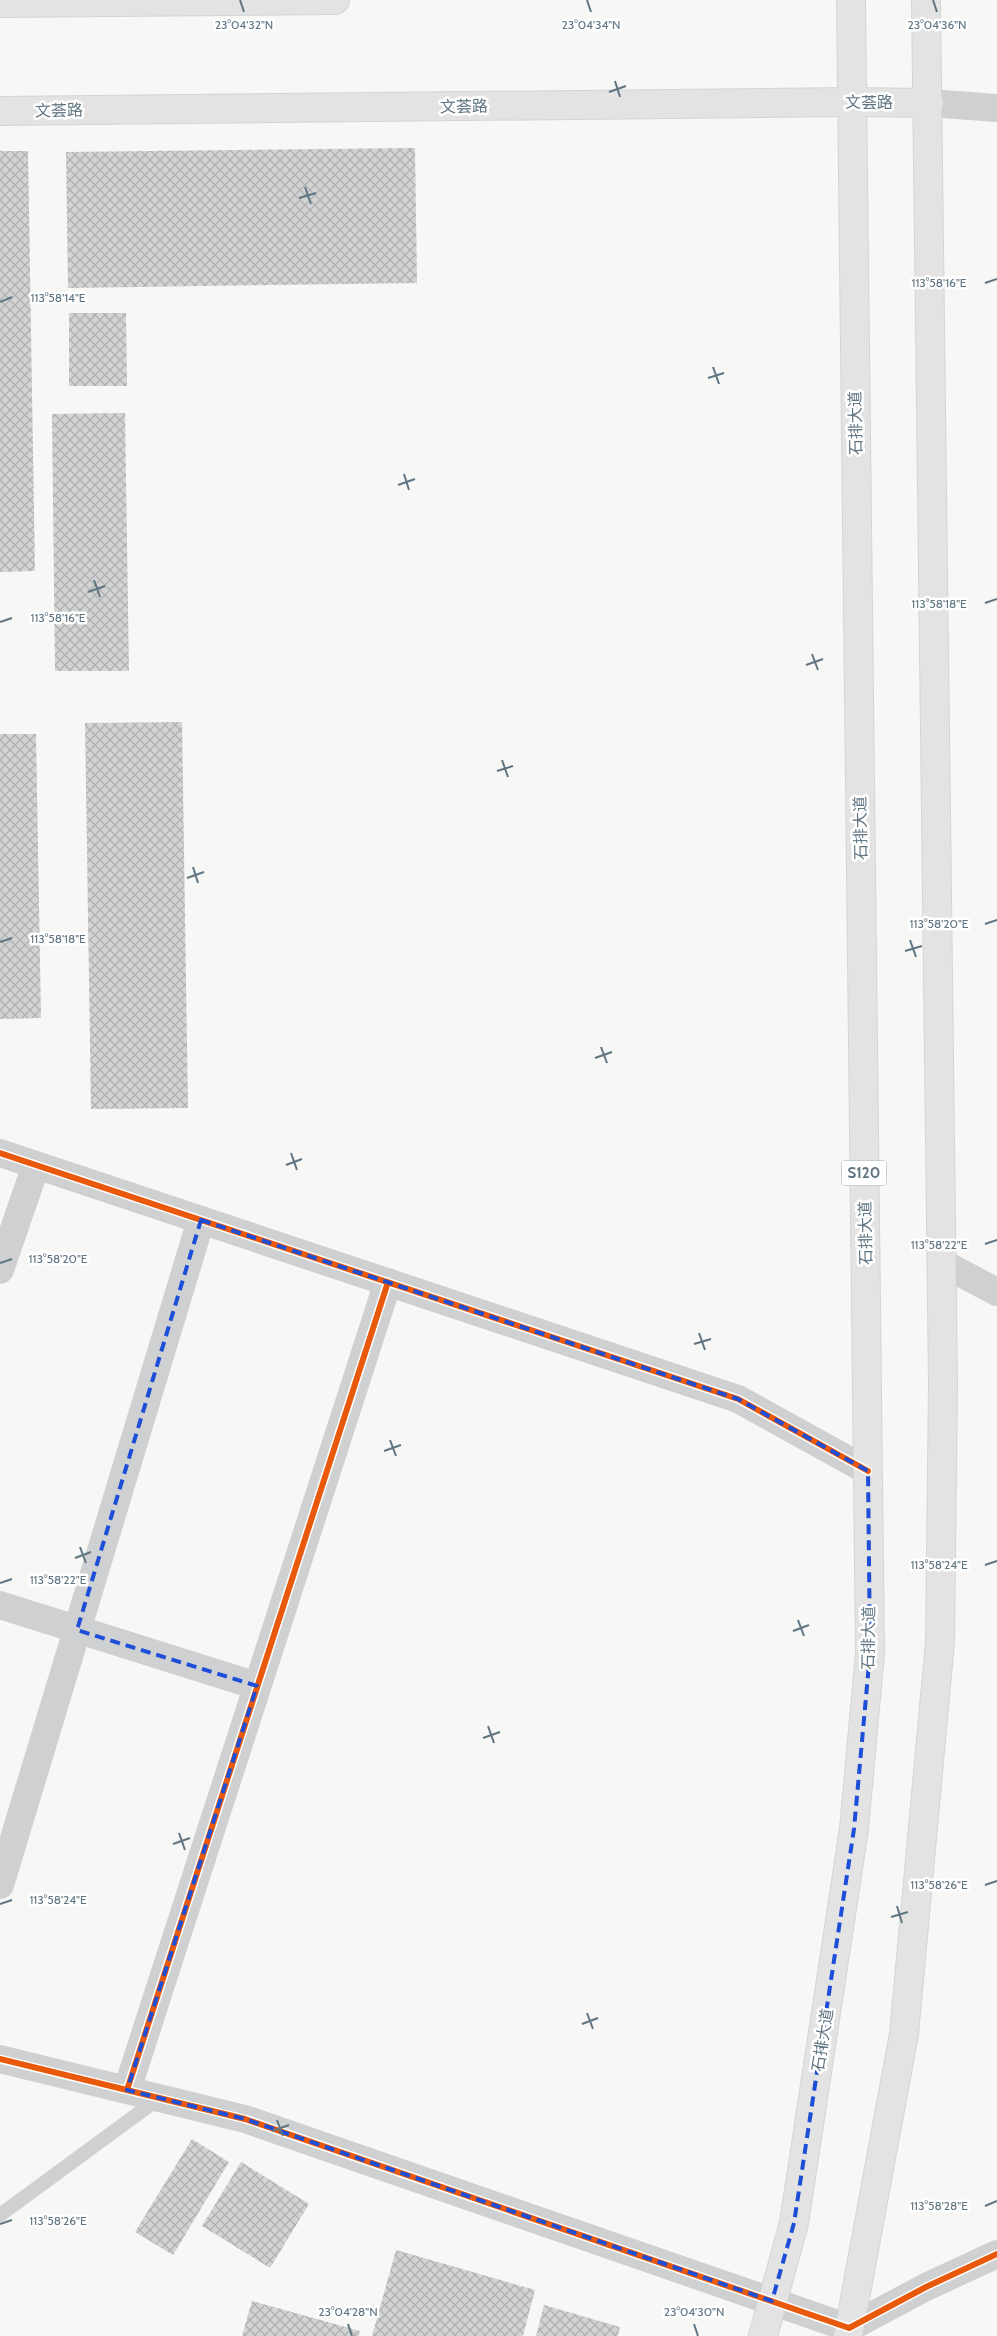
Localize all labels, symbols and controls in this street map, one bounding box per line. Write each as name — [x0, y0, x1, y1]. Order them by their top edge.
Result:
text: 23°04'32"N — [215, 17, 273, 32]
text: 23°04'34"N — [561, 17, 621, 32]
text: 23°04'36"N — [907, 17, 967, 32]
street label: 文荟路 — [845, 93, 893, 112]
street label: 文荟路 — [440, 97, 488, 116]
street label: 文荟路 — [35, 101, 83, 120]
text: 113°58'16"E — [912, 275, 967, 290]
text: 113°58'14"E — [31, 290, 86, 305]
street label: 石排大道 — [845, 391, 866, 455]
text: 113°58'18"E — [911, 596, 967, 611]
text: 113°58'16"E — [31, 610, 86, 625]
street label: 石排大道 — [850, 796, 871, 860]
text: 113°58'20"E — [910, 916, 969, 931]
text: 113°58'18"E — [30, 931, 86, 946]
road number: S120 — [842, 1160, 886, 1186]
street label: 石排大道 — [855, 1201, 876, 1265]
text: 113°58'22"E — [911, 1237, 968, 1252]
text: 113°58'20"E — [29, 1251, 88, 1266]
text: 113°58'24"E — [910, 1557, 968, 1572]
text: 113°58'22"E — [30, 1572, 87, 1587]
street label: 石排大道 — [858, 1606, 879, 1670]
text: 113°58'26"E — [910, 1877, 968, 1892]
text: 113°58'24"E — [29, 1892, 87, 1907]
street label: 石排大道 — [808, 2007, 837, 2073]
text: 113°58'28"E — [910, 2198, 968, 2213]
text: 113°58'26"E — [29, 2213, 87, 2228]
text: 23°04'28"N — [318, 2304, 378, 2319]
text: 23°04'30"N — [664, 2304, 724, 2319]

